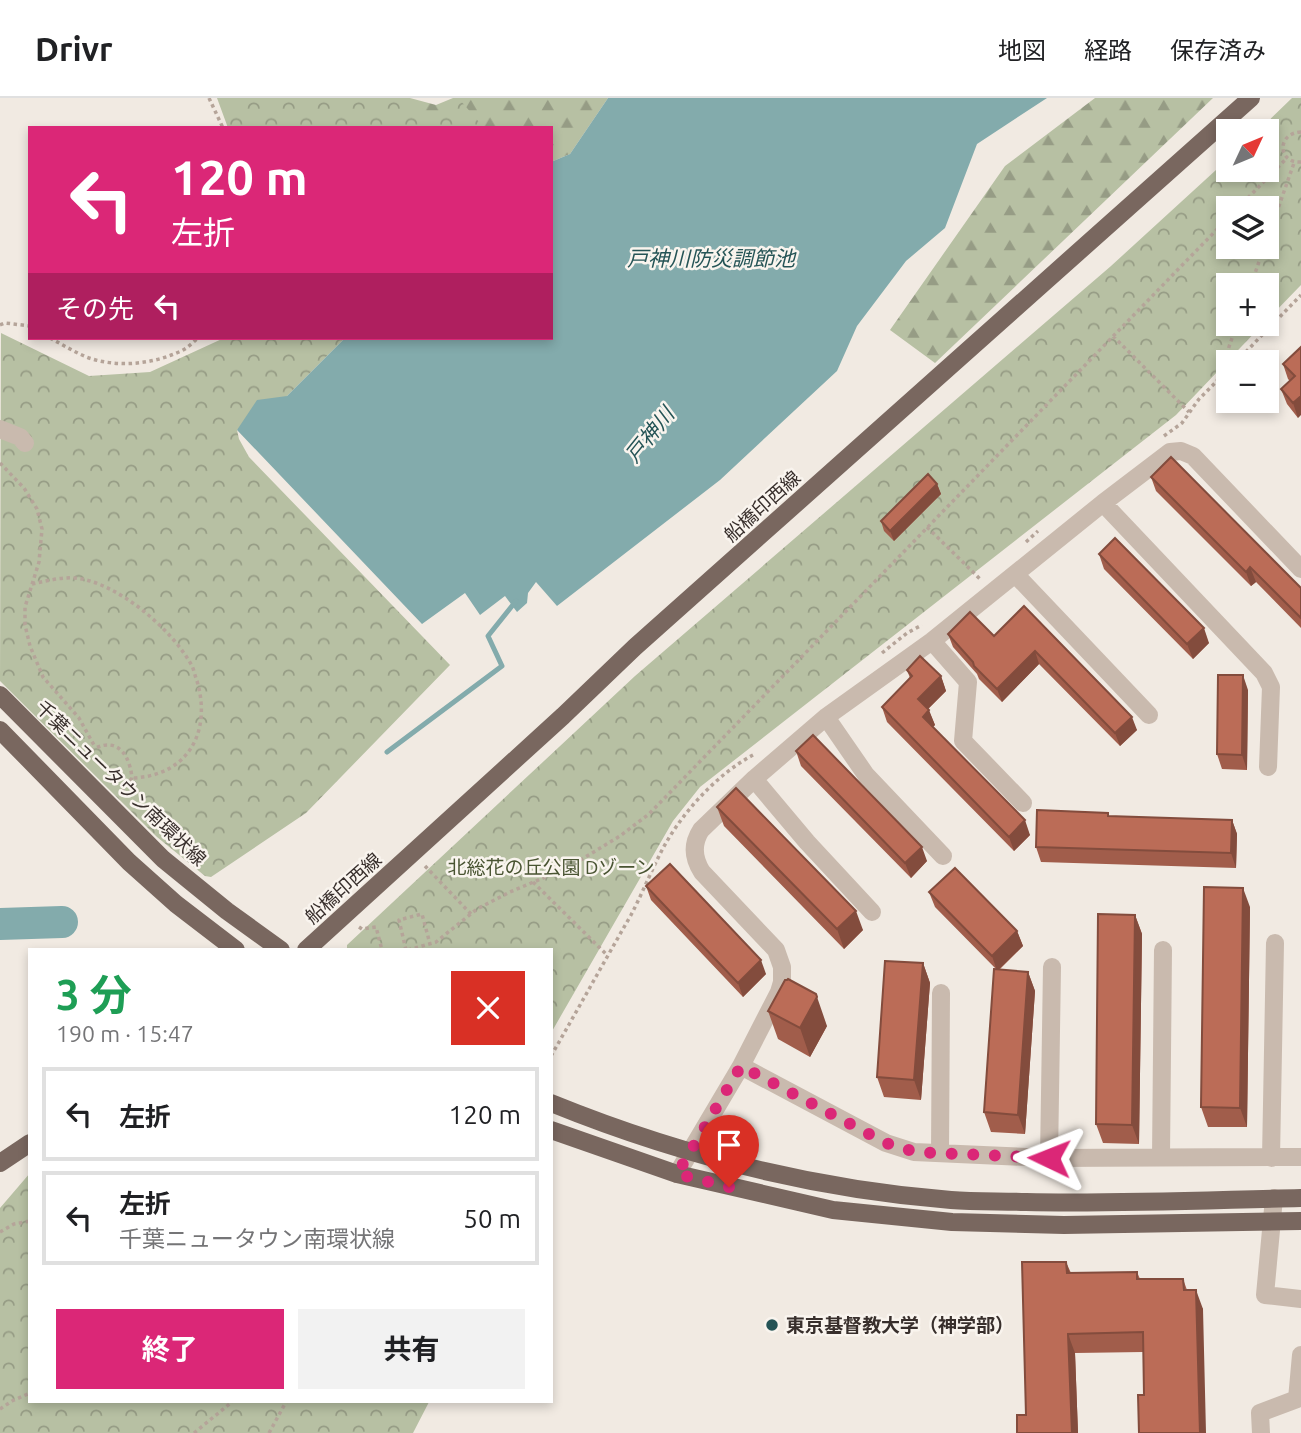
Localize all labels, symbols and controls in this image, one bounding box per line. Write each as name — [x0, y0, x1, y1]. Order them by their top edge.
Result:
text: Drivr — [35, 30, 113, 67]
text: 地図 — [998, 37, 1046, 64]
text: 経路 — [1084, 37, 1132, 64]
text: 保存済み — [1170, 37, 1266, 64]
north arrow — [1216, 119, 1279, 182]
map controls — [1216, 119, 1279, 413]
text: 120 m — [171, 149, 308, 204]
icon: left — [56, 154, 147, 245]
button: layers — [1216, 196, 1279, 259]
text: 左折 — [171, 214, 235, 250]
water label: 戸神川防災調節池 — [627, 246, 797, 270]
button: + — [1216, 273, 1279, 336]
icon: left — [148, 287, 186, 325]
text: その先 — [56, 294, 134, 323]
button: − — [1216, 350, 1279, 413]
water label: 戸神川 — [620, 401, 680, 466]
street label: 船橋印西線 — [719, 466, 805, 546]
street label: 千葉ニュータウン南環状線 — [31, 696, 211, 870]
street label: 船橋印西線 — [300, 848, 386, 928]
park label: 北総花の丘公園 Dゾーン — [448, 856, 654, 878]
text: 3 分 — [56, 971, 132, 1018]
button: close — [451, 971, 525, 1045]
text: 190 m · 15:47 — [56, 1021, 194, 1046]
icon: left — [60, 1095, 98, 1133]
text: 120 m — [449, 1100, 521, 1129]
text: 左折 — [119, 1102, 171, 1131]
pin — [699, 1115, 759, 1187]
position arrow — [1012, 1121, 1086, 1195]
icon: arrive — [710, 1126, 748, 1164]
text: 左折 — [119, 1189, 171, 1218]
icon: left — [60, 1199, 98, 1237]
text: 50 m — [463, 1204, 521, 1233]
text: 千葉ニュータウン南環状線 — [119, 1226, 395, 1251]
button: 終了 — [56, 1309, 284, 1389]
button: 共有 — [298, 1309, 525, 1389]
place label: 東京基督教大学（神学部） — [786, 1314, 1014, 1336]
marker: 東京基督教大学（神学部） — [764, 1317, 780, 1333]

